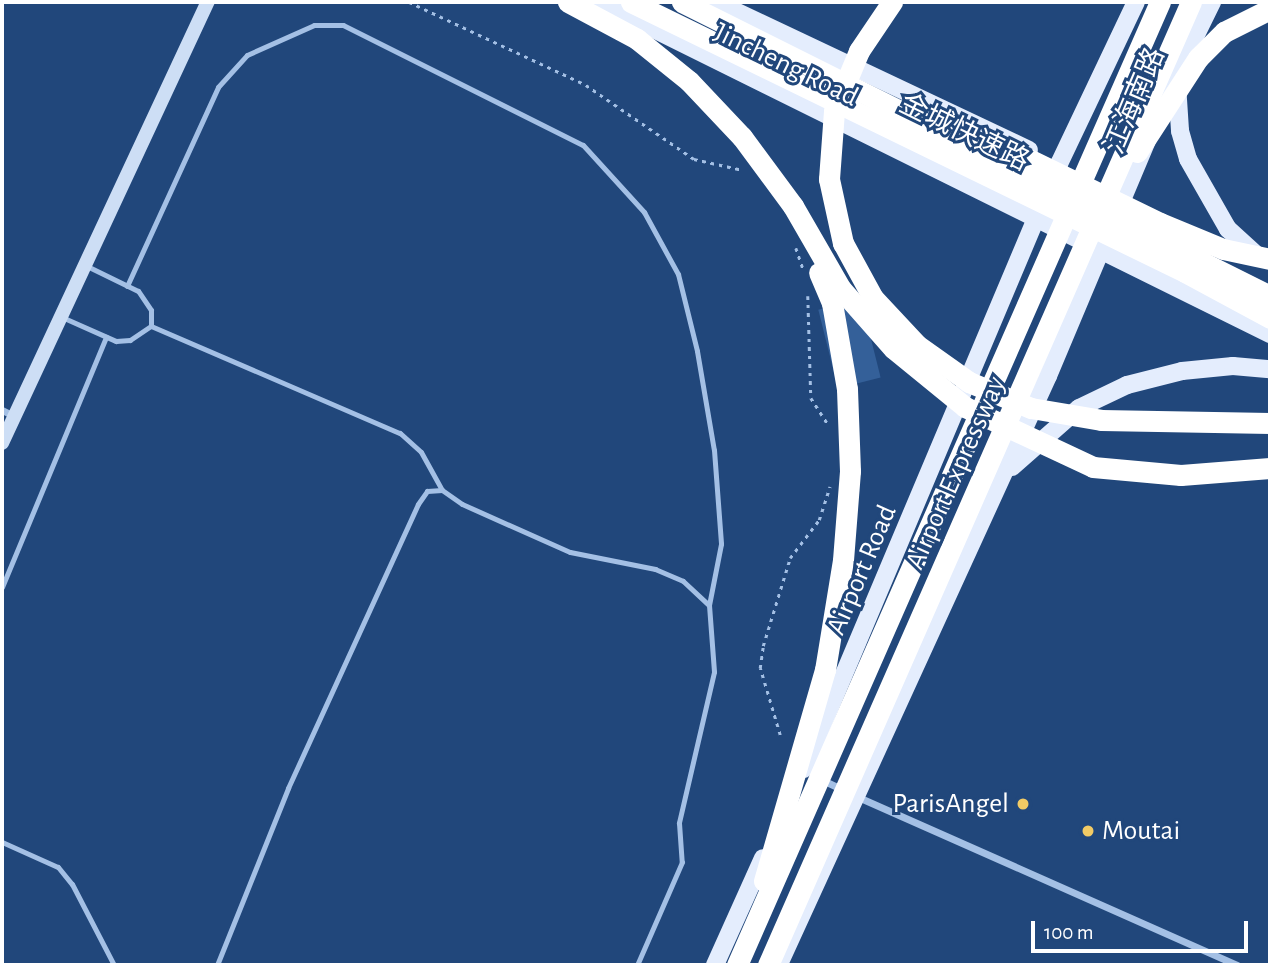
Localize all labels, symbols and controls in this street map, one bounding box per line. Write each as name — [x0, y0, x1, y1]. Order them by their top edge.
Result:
street label: Jincheng Road — [708, 16, 864, 114]
street label: 江海南路 — [1098, 43, 1172, 159]
street label: 金城快速路 — [894, 87, 1034, 179]
street label: Airport Expressway — [898, 371, 1014, 575]
street label: Airport Road — [820, 500, 904, 640]
place label: ParisAngel — [893, 787, 1009, 821]
marker: ParisAngel — [1015, 796, 1031, 812]
place label: Moutai — [1102, 814, 1180, 848]
marker: Moutai — [1080, 823, 1096, 839]
scale bar — [1034, 908, 1251, 952]
text: 100 m — [1044, 922, 1094, 943]

